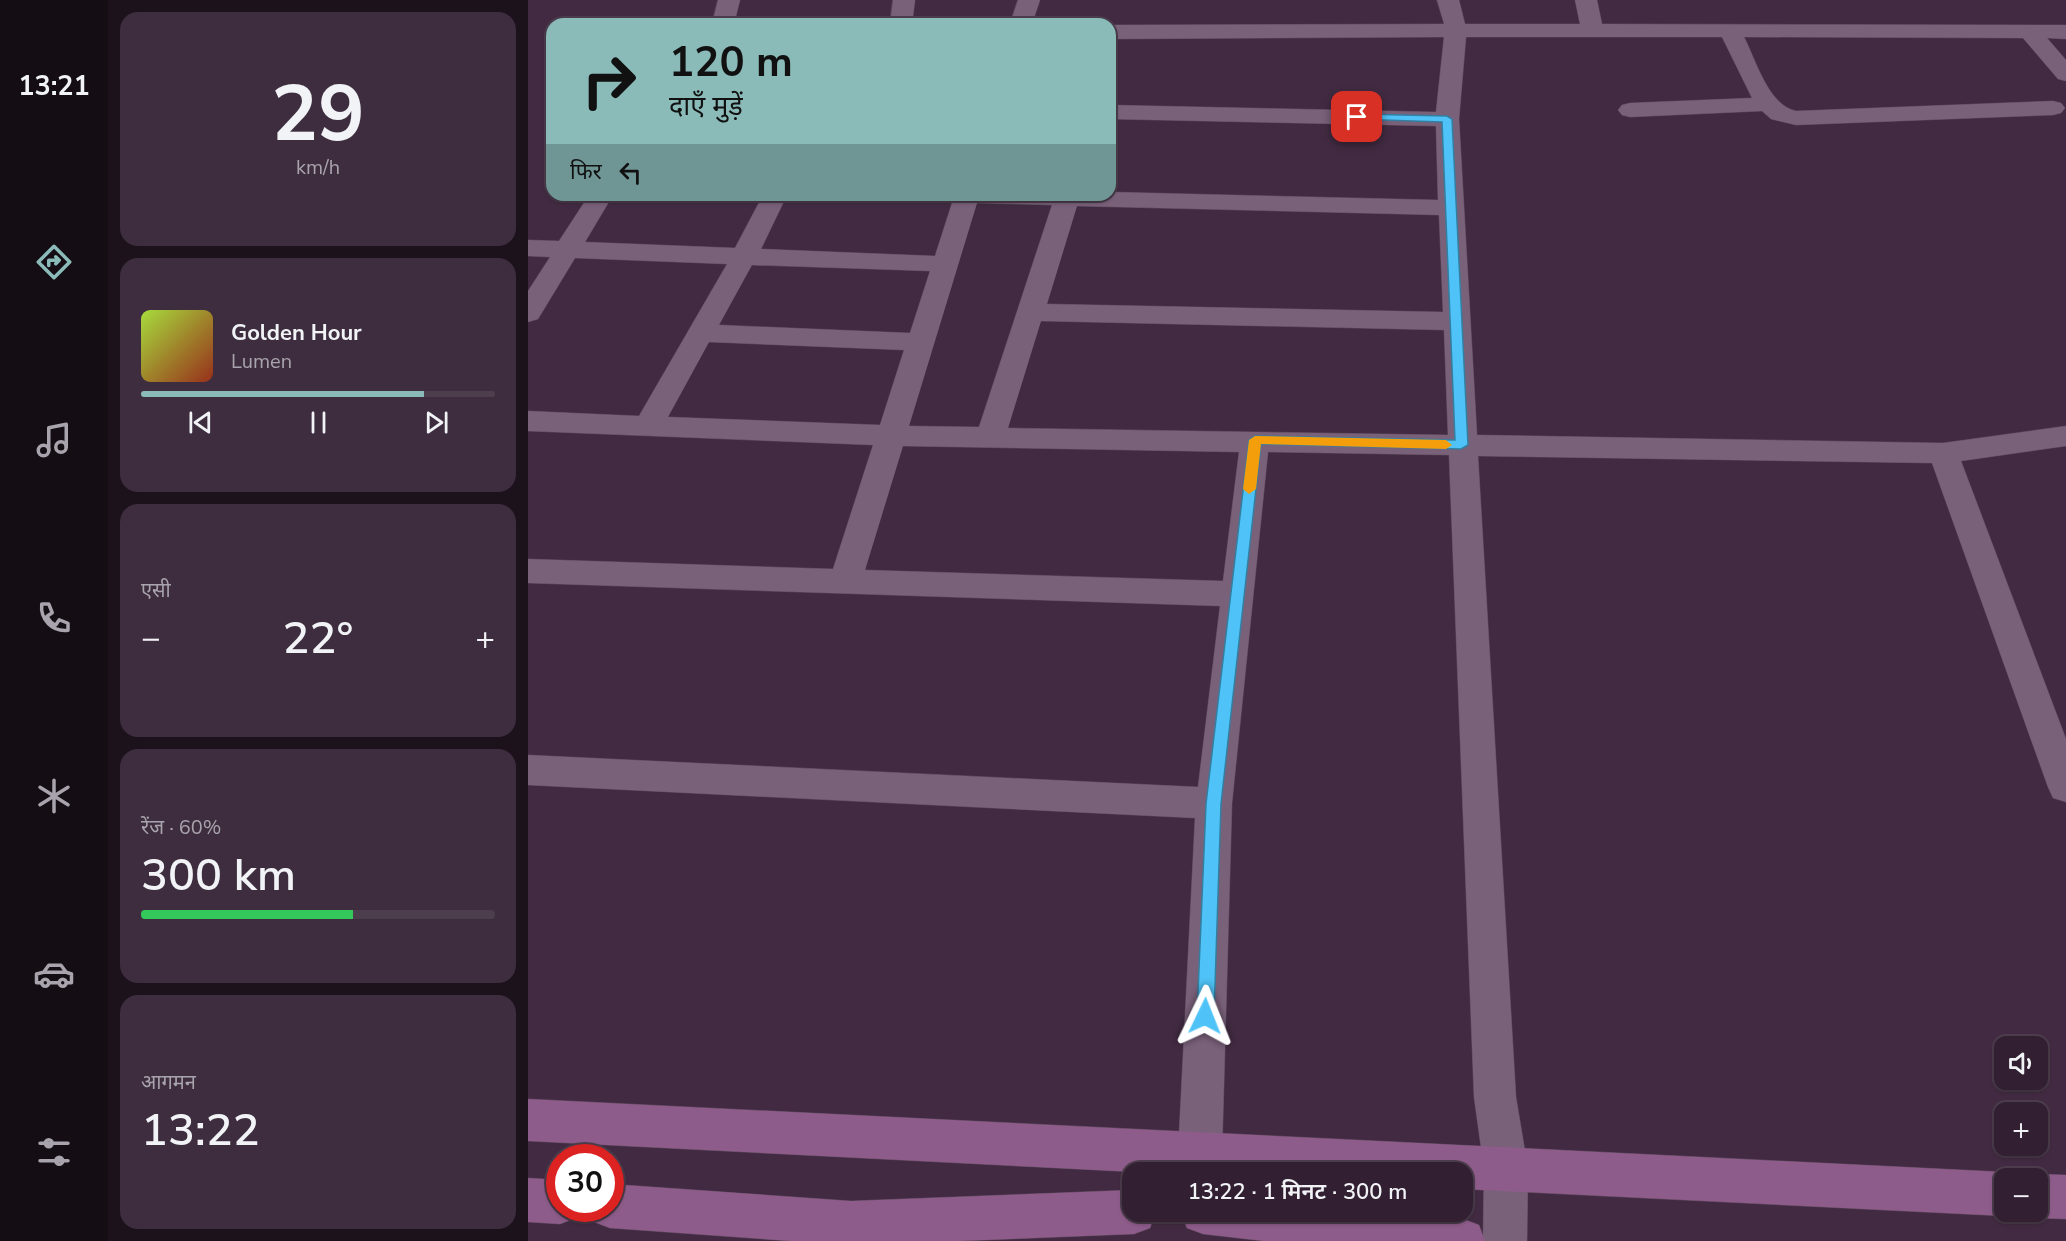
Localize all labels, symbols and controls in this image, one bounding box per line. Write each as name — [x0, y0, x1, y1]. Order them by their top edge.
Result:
text: 120 m — [669, 34, 793, 91]
icon: right — [570, 42, 648, 120]
text: 29 — [271, 61, 365, 168]
text: 13:21 — [18, 68, 90, 105]
text: दाएँ मुड़ें — [669, 88, 743, 125]
pin — [1331, 91, 1382, 142]
icon: arrive — [1340, 100, 1373, 133]
text: km/h — [296, 154, 340, 181]
icon: left — [614, 156, 647, 189]
text: फिर — [570, 157, 602, 187]
icon: directions — [33, 241, 75, 283]
text: Golden Hour — [231, 318, 362, 348]
text: Lumen — [231, 348, 292, 375]
icon: previous — [184, 406, 217, 439]
icon: pause — [302, 406, 335, 439]
icon: next — [420, 406, 453, 439]
icon: music — [33, 419, 75, 461]
text: एसी — [141, 577, 171, 604]
icon: phone — [33, 597, 75, 639]
text: 22° — [283, 608, 353, 669]
text: − — [141, 616, 161, 661]
text: + — [475, 616, 495, 661]
icon: climate — [33, 775, 75, 817]
text: रेंज · 60% — [141, 814, 221, 841]
text: 300 km — [141, 845, 296, 906]
icon: car — [33, 953, 75, 995]
position arrow — [1173, 984, 1237, 1048]
map controls — [1994, 1036, 2048, 1222]
button: sound — [1994, 1036, 2048, 1090]
text: आगमन — [141, 1069, 196, 1096]
text: 13:22 — [141, 1100, 260, 1161]
button: + — [1994, 1102, 2048, 1156]
icon: filters — [33, 1131, 75, 1173]
speed limit sign: 30 — [546, 1144, 624, 1222]
button: − — [1994, 1168, 2048, 1222]
text: 13:22 · 1 मिनट · 300 m — [1188, 1177, 1407, 1207]

